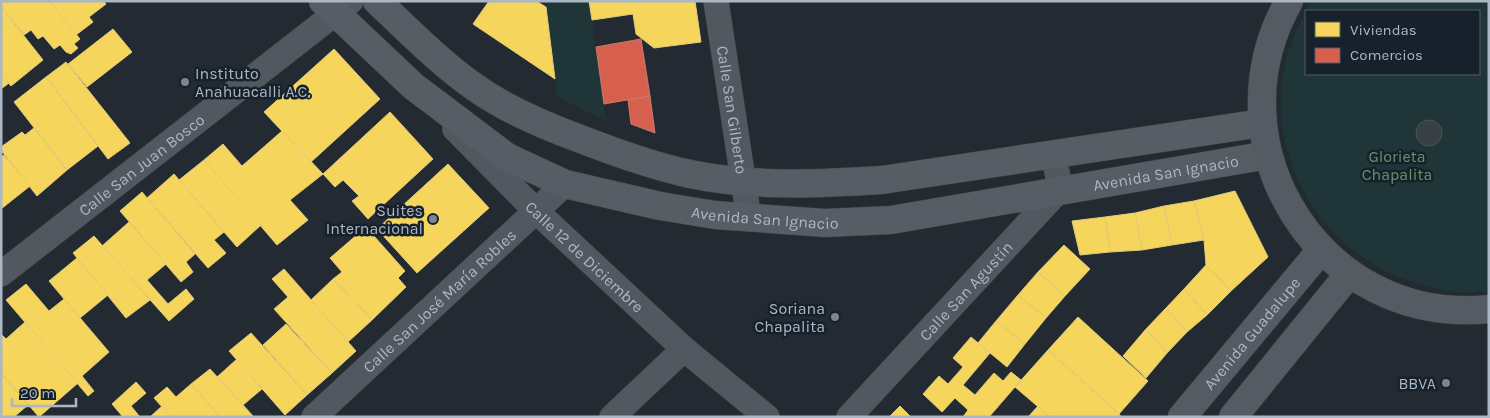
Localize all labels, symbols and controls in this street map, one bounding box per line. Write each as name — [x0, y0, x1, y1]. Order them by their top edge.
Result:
legend — [1305, 10, 1480, 75]
text: Viviendas — [1350, 21, 1417, 39]
street label: Calle San Gilberto — [713, 44, 751, 175]
text: Comercios — [1350, 46, 1423, 64]
place label: Instituto Anahuacalli A.C. — [195, 64, 310, 101]
marker: Instituto Anahuacalli A.C. — [179, 76, 191, 88]
street label: Calle San Juan Bosco — [75, 110, 208, 220]
park label: Glorieta Chapalita — [1362, 147, 1432, 184]
street label: Avenida San Ignacio — [1092, 151, 1240, 195]
street label: Calle 12 de Diciembre — [521, 197, 647, 317]
place label: Suites Internacional — [326, 201, 423, 238]
street label: Avenida San Ignacio — [690, 202, 839, 233]
marker: Suites Internacional — [427, 213, 439, 225]
street label: Calle San José María Robles — [359, 225, 520, 377]
street label: Calle San Agustín — [916, 238, 1017, 345]
street label: Avenida Guadalupe — [1200, 273, 1304, 394]
place label: Soriana Chapalita — [754, 299, 825, 336]
marker: Soriana Chapalita — [829, 311, 841, 323]
place label: BBVA — [1398, 374, 1436, 393]
scale bar — [12, 376, 76, 408]
marker: BBVA — [1440, 377, 1452, 389]
text: 20 m — [20, 384, 55, 402]

